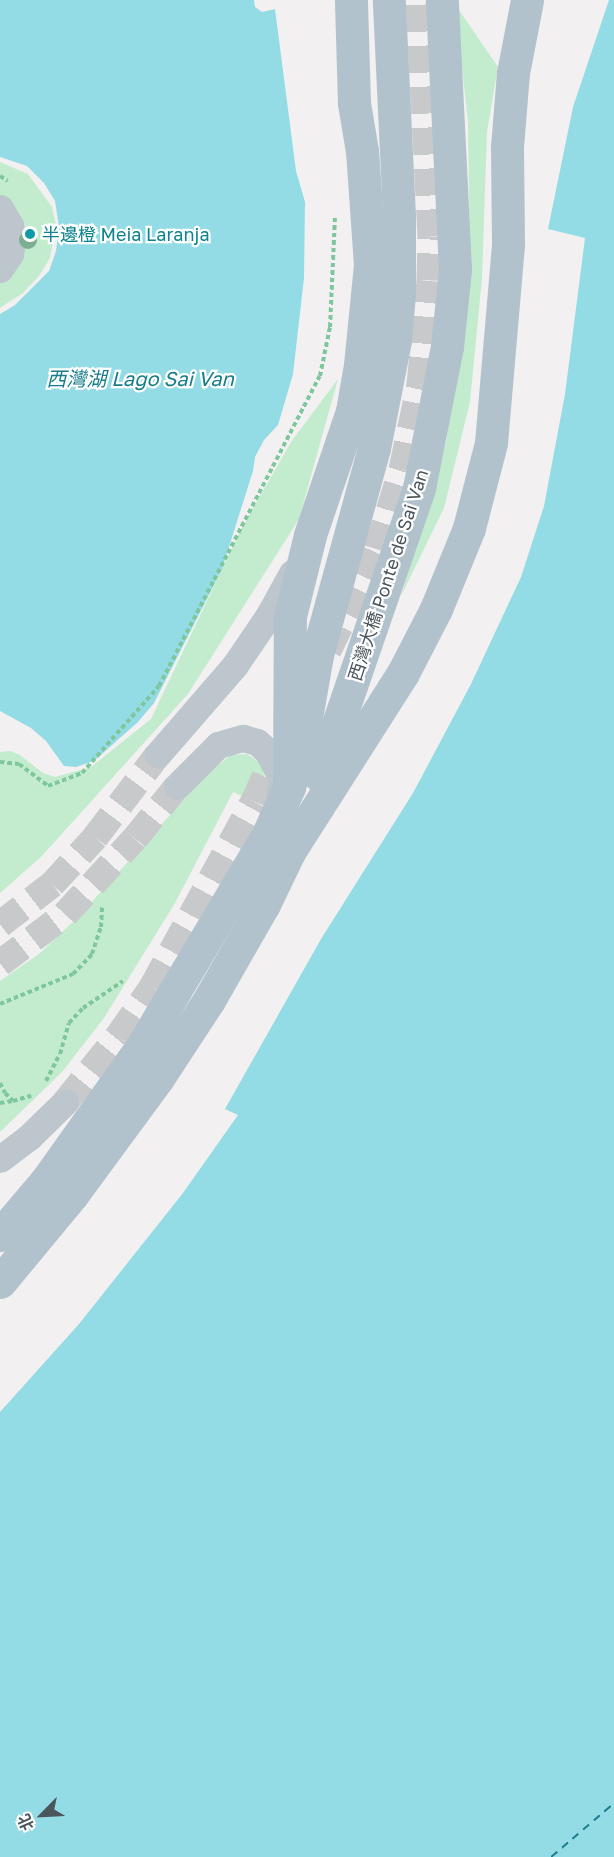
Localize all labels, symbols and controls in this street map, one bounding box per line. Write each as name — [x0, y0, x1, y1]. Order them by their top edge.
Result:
place label: 半邊橙 Meia Laranja — [42, 223, 210, 245]
marker: 半邊橙 Meia Laranja — [23, 227, 37, 241]
water label: 西灣湖 Lago Sai Van — [46, 366, 234, 390]
street label: 西灣大橋 Ponte de Sai Van — [344, 466, 432, 684]
north arrow — [12, 1785, 72, 1845]
text: 北 — [13, 1811, 38, 1834]

